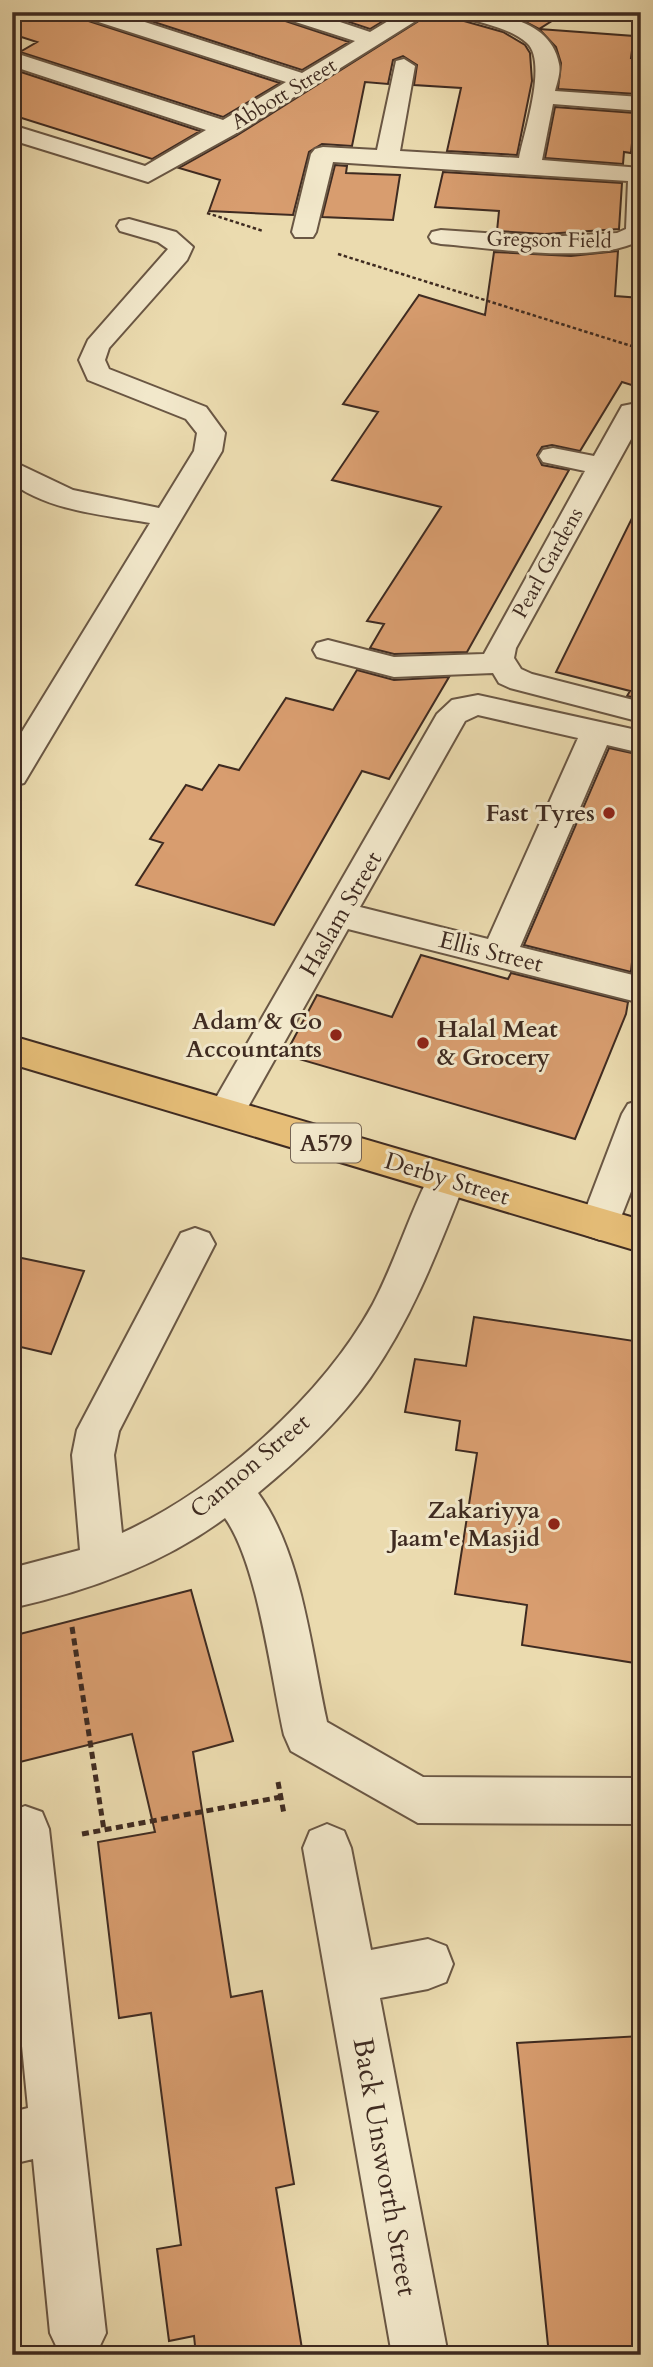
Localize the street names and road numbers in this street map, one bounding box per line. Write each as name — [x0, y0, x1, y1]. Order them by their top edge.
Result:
street label: Abbott Street — [226, 51, 342, 137]
street label: Gregson Field — [486, 224, 612, 256]
street label: Pearl Gardens — [506, 502, 590, 624]
street label: Haslam Street — [292, 845, 390, 983]
street label: Ellis Street — [436, 923, 547, 981]
road number: A579 — [291, 1124, 361, 1162]
street label: Derby Street — [381, 1144, 514, 1214]
street label: Cannon Street — [183, 1406, 317, 1526]
street label: Back Unsworth Street — [344, 2035, 426, 2299]

